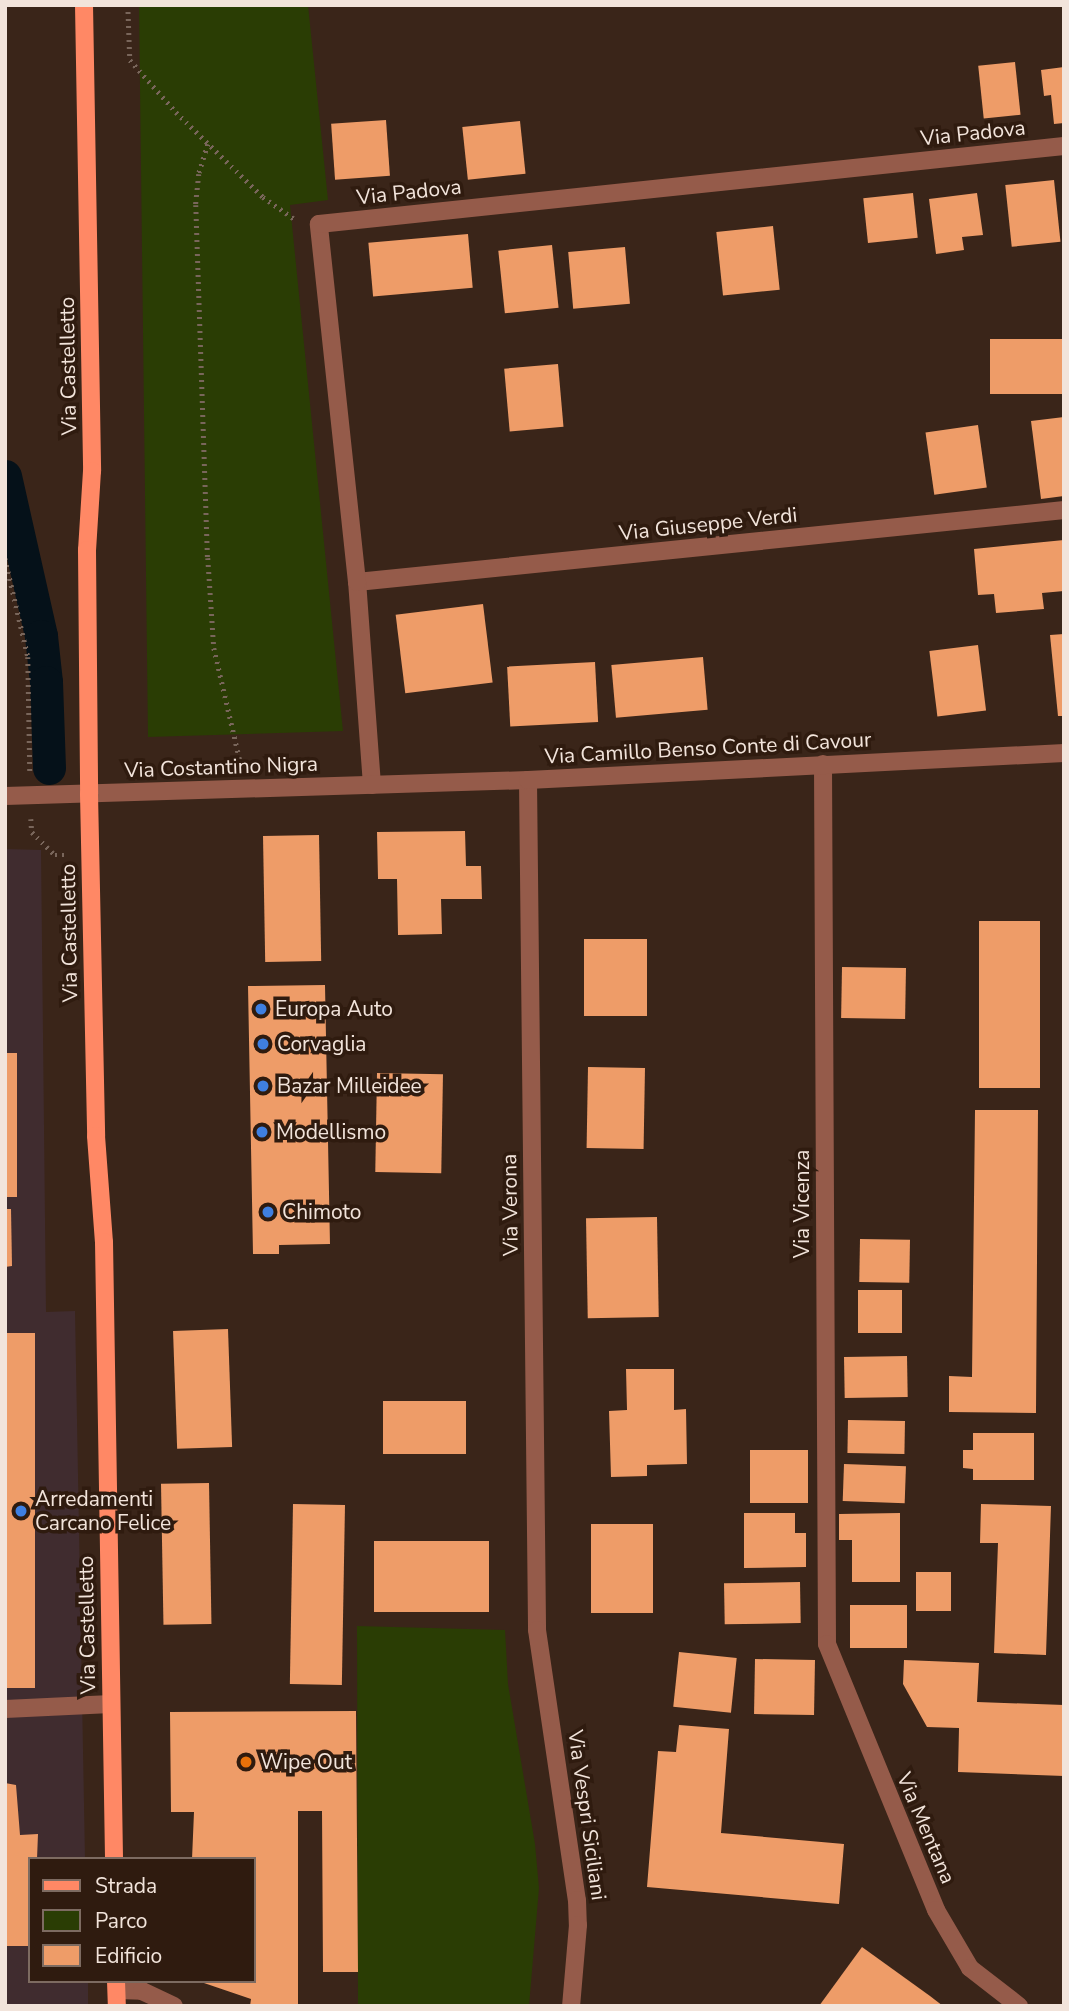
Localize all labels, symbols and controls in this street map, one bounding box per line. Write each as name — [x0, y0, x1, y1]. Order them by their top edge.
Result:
street label: Via Padova — [919, 115, 1027, 151]
street label: Via Padova — [355, 174, 463, 210]
street label: Via Castelletto — [54, 296, 82, 436]
street label: Via Giuseppe Verdi — [618, 502, 798, 546]
street label: Via Camillo Benso Conte di Cavour — [544, 727, 872, 769]
street label: Via Costantino Nigra — [124, 751, 318, 783]
street label: Via Castelletto — [55, 863, 83, 1003]
place label: Europa Auto — [275, 996, 393, 1022]
marker: Europa Auto — [253, 1001, 269, 1017]
place label: Corvaglia — [277, 1031, 366, 1057]
marker: Corvaglia — [255, 1036, 271, 1052]
place label: Bazar Milleidee — [277, 1073, 422, 1099]
marker: Bazar Milleidee — [255, 1078, 271, 1094]
place label: Modellismo — [276, 1119, 386, 1145]
marker: Modellismo — [254, 1124, 270, 1140]
street label: Via Vicenza — [789, 1150, 815, 1258]
street label: Via Verona — [497, 1154, 523, 1256]
place label: Chimoto — [282, 1199, 361, 1225]
marker: Chimoto — [260, 1204, 276, 1220]
place label: Arredamenti Carcano Felice — [35, 1486, 171, 1536]
marker: Arredamenti Carcano Felice — [13, 1503, 29, 1519]
street label: Via Castelletto — [73, 1555, 101, 1695]
street label: Via Vespri Siciliani — [563, 1728, 611, 1902]
place label: Wipe Out — [260, 1749, 352, 1775]
marker: Wipe Out — [238, 1754, 254, 1770]
street label: Via Mentana — [891, 1769, 961, 1887]
legend — [28, 1857, 256, 1983]
text: Strada — [95, 1872, 157, 1900]
text: Parco — [95, 1907, 148, 1935]
text: Edificio — [95, 1942, 162, 1970]

